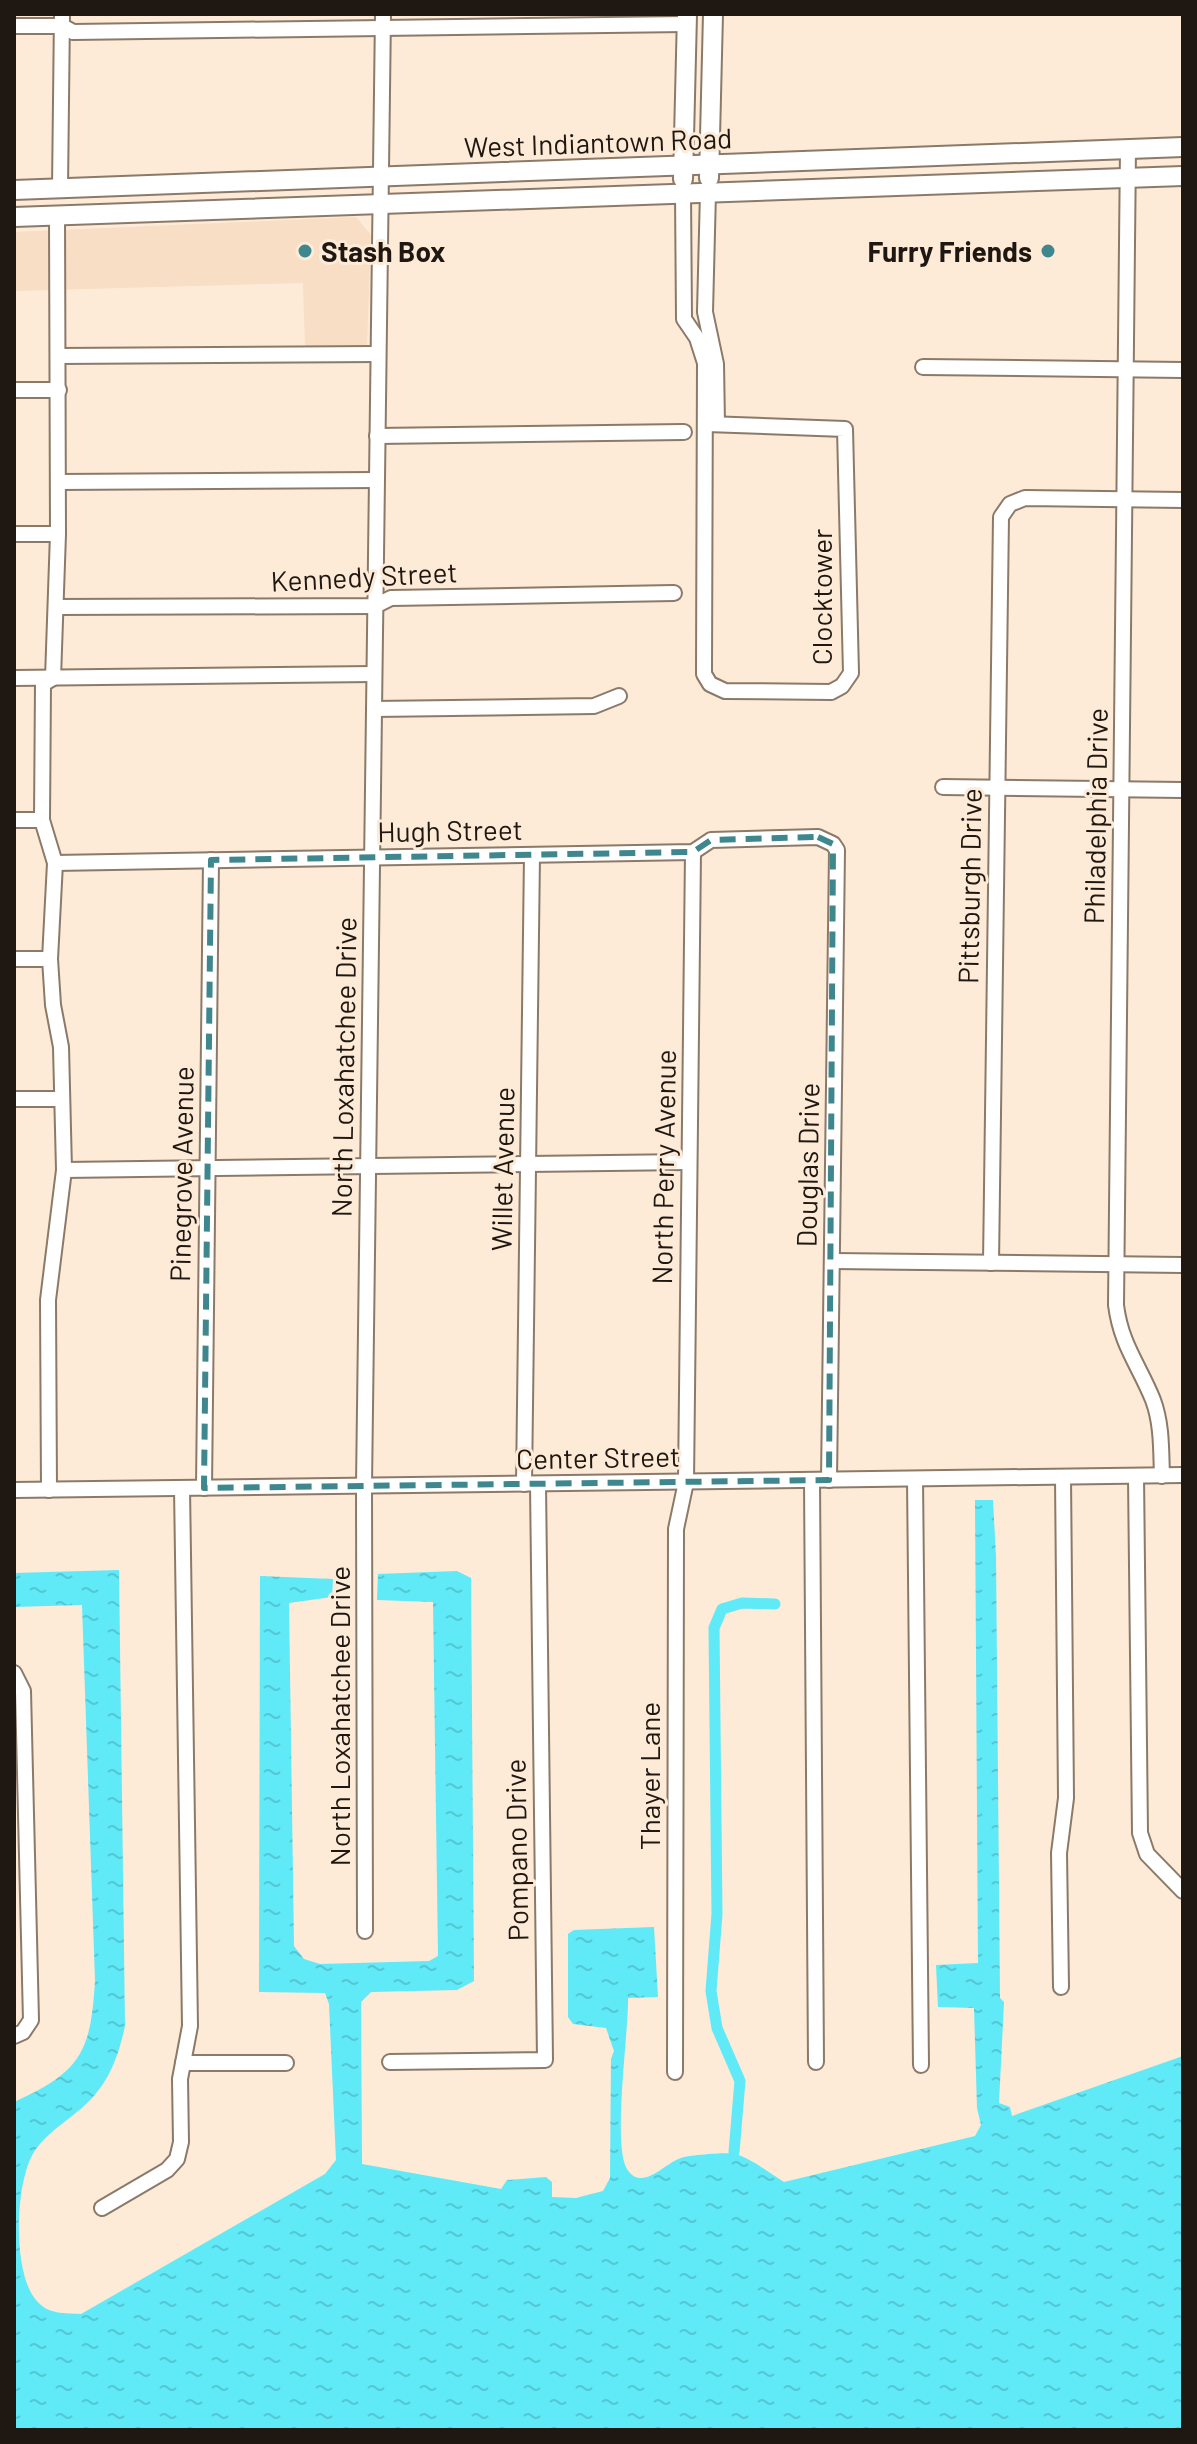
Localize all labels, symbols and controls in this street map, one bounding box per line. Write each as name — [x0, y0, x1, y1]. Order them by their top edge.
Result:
street label: West Indiantown Road — [463, 120, 733, 164]
place label: Stash Box — [321, 234, 445, 268]
place label: Furry Friends — [867, 234, 1032, 268]
marker: Stash Box — [296, 242, 314, 260]
marker: Furry Friends — [1039, 242, 1057, 260]
street label: Clocktower — [804, 529, 838, 665]
street label: Kennedy Street — [270, 554, 458, 598]
street label: Philadelphia Drive — [1076, 708, 1114, 924]
street label: Pittsburgh Drive — [950, 788, 988, 984]
street label: Hugh Street — [377, 812, 523, 848]
street label: North Loxahatchee Drive — [323, 916, 363, 1218]
street label: North Perry Avenue — [644, 1049, 682, 1285]
street label: Pinegrove Avenue — [162, 1066, 200, 1282]
street label: Douglas Drive — [789, 1082, 825, 1248]
street label: Willet Avenue — [484, 1087, 520, 1251]
street label: Center Street — [516, 1439, 680, 1475]
street label: North Loxahatchee Drive — [322, 1566, 356, 1866]
street label: Thayer Lane — [632, 1702, 666, 1850]
street label: Pompano Drive — [497, 1759, 535, 1941]

